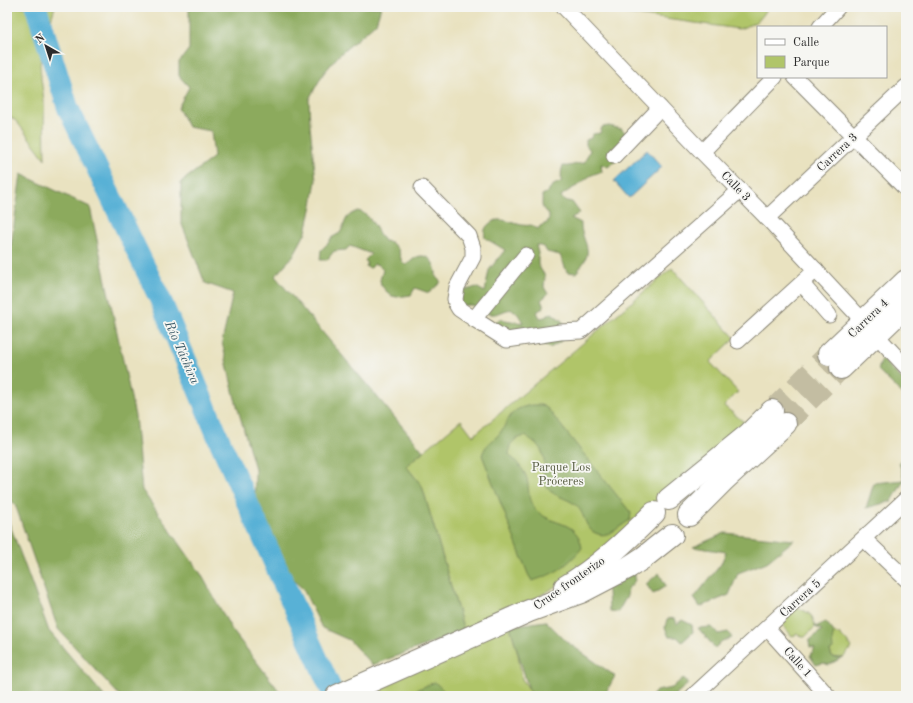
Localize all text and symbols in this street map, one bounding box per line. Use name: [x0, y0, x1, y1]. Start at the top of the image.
north arrow: [26, 26, 66, 66]
legend: [757, 26, 887, 78]
text: N: [34, 32, 48, 46]
text: Calle: [793, 37, 819, 49]
text: Parque: [793, 57, 830, 69]
street label: Carrera 3: [815, 131, 860, 174]
street label: Calle 3: [718, 169, 752, 204]
street label: Carrera 4: [846, 297, 891, 341]
water label: Río Táchira: [162, 318, 201, 386]
park label: Parque Los Próceres: [532, 462, 591, 488]
street label: Cruce fronterizo: [532, 555, 607, 613]
street label: Carrera 5: [777, 577, 823, 620]
street label: Calle 1: [781, 645, 814, 680]

